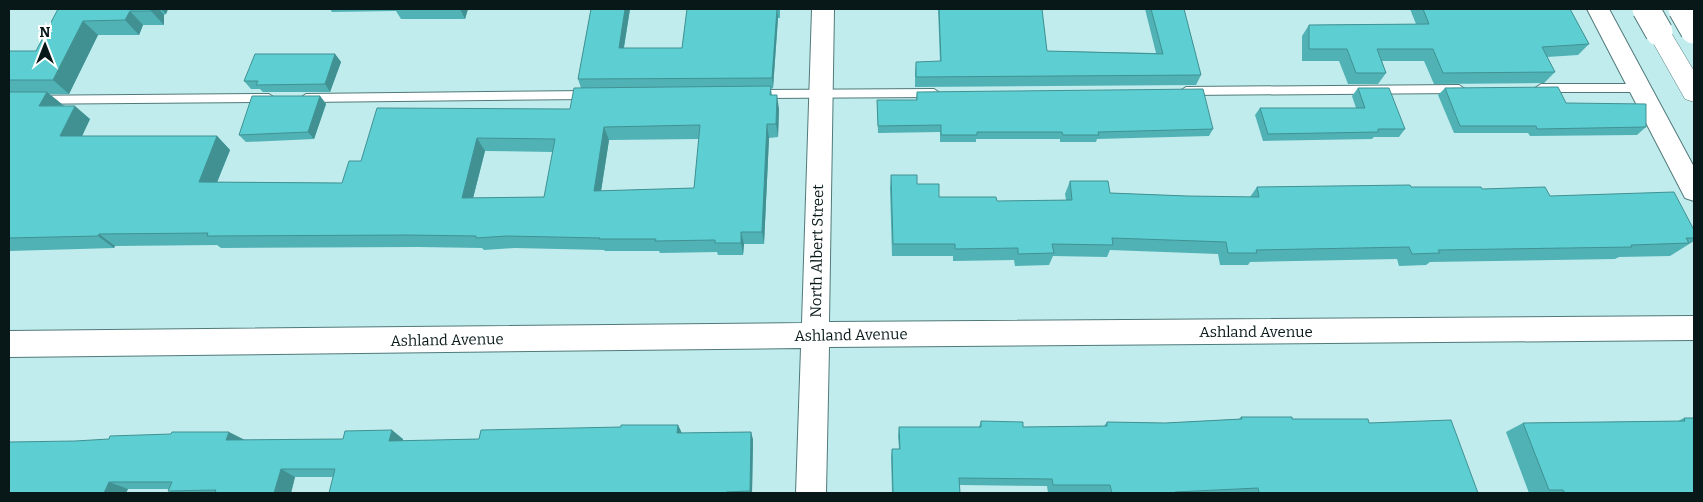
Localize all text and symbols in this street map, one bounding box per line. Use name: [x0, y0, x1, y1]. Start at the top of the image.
north arrow: [20, 20, 70, 70]
text: N: [40, 24, 51, 41]
street label: North Albert Street: [807, 184, 827, 318]
street label: Ashland Avenue: [1199, 323, 1313, 341]
street label: Ashland Avenue: [794, 325, 908, 345]
street label: Ashland Avenue: [390, 330, 504, 350]

